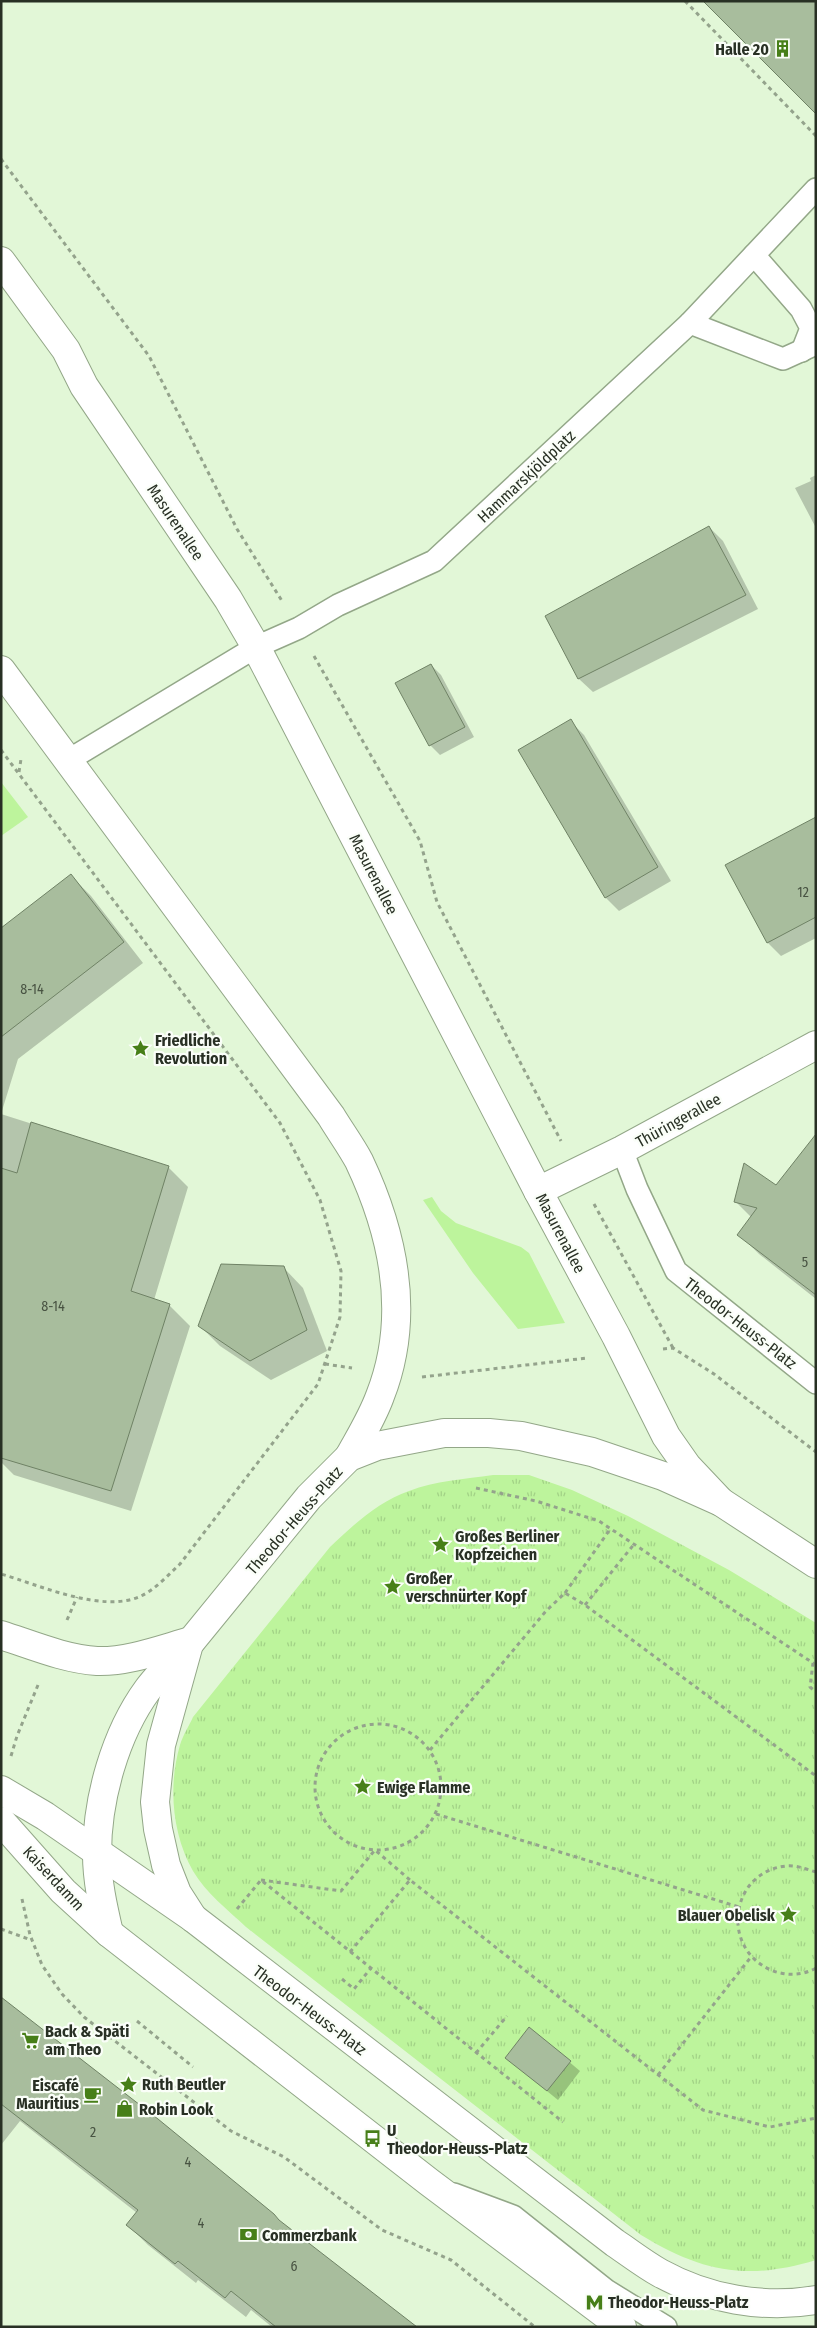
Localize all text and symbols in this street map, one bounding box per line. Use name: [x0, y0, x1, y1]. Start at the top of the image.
building icon: Halle 20: [773, 39, 793, 59]
place label: Halle 20: [715, 40, 769, 59]
street label: Hammarskjöldplatz: [473, 426, 579, 527]
street label: Masurenallee: [143, 481, 208, 564]
street label: Masurenallee: [345, 831, 402, 918]
house number: 12: [797, 884, 809, 901]
house number: 8-14: [20, 981, 44, 998]
place label: Friedliche Revolution: [155, 1031, 227, 1068]
place icon: Friedliche Revolution: [131, 1039, 151, 1059]
street label: Thüringerallee: [632, 1089, 724, 1152]
street label: Masurenallee: [532, 1190, 590, 1276]
house number: 5: [802, 1254, 808, 1271]
street label: Theodor-Heuss-Platz: [681, 1274, 801, 1373]
house number: 8-14: [41, 1298, 65, 1315]
street label: Theodor-Heuss-Platz: [242, 1462, 347, 1578]
place label: Großes Berliner Kopfzeichen: [455, 1527, 560, 1564]
place icon: Großes Berliner Kopfzeichen: [431, 1535, 451, 1555]
place label: Großer verschnürter Kopf: [405, 1569, 528, 1606]
place icon: Großer verschnürter Kopf: [382, 1577, 402, 1597]
place icon: Ewige Flamme: [353, 1777, 373, 1797]
place label: Ewige Flamme: [377, 1778, 470, 1797]
street label: Kaiserdamm: [19, 1842, 88, 1914]
place icon: Blauer Obelisk: [779, 1905, 799, 1925]
place label: Blauer Obelisk: [678, 1906, 776, 1925]
street label: Theodor-Heuss-Platz: [249, 1962, 370, 2059]
place label: Back & Späti am Theo: [45, 2022, 129, 2059]
supermarket icon: Back & Späti am Theo: [21, 2030, 41, 2050]
place icon: Ruth Beutler: [118, 2074, 138, 2094]
place label: Ruth Beutler: [142, 2075, 226, 2094]
place label: Eiscafé Mauritius: [16, 2076, 79, 2113]
cafe icon: Eiscafé Mauritius: [83, 2084, 103, 2104]
shop icon: Robin Look: [115, 2099, 135, 2119]
place label: Robin Look: [139, 2100, 214, 2119]
place label: U Theodor-Heuss-Platz: [387, 2121, 528, 2158]
house number: 2: [90, 2124, 96, 2141]
bus stop icon: U Theodor-Heuss-Platz: [363, 2129, 383, 2149]
house number: 4: [185, 2154, 192, 2171]
house number: 4: [198, 2215, 205, 2232]
bank icon: Commerzbank: [238, 2225, 258, 2245]
place label: Commerzbank: [262, 2226, 357, 2245]
house number: 6: [291, 2258, 298, 2275]
metro station icon: Theodor-Heuss-Platz: [584, 2292, 604, 2312]
place label: Theodor-Heuss-Platz: [608, 2293, 749, 2312]

